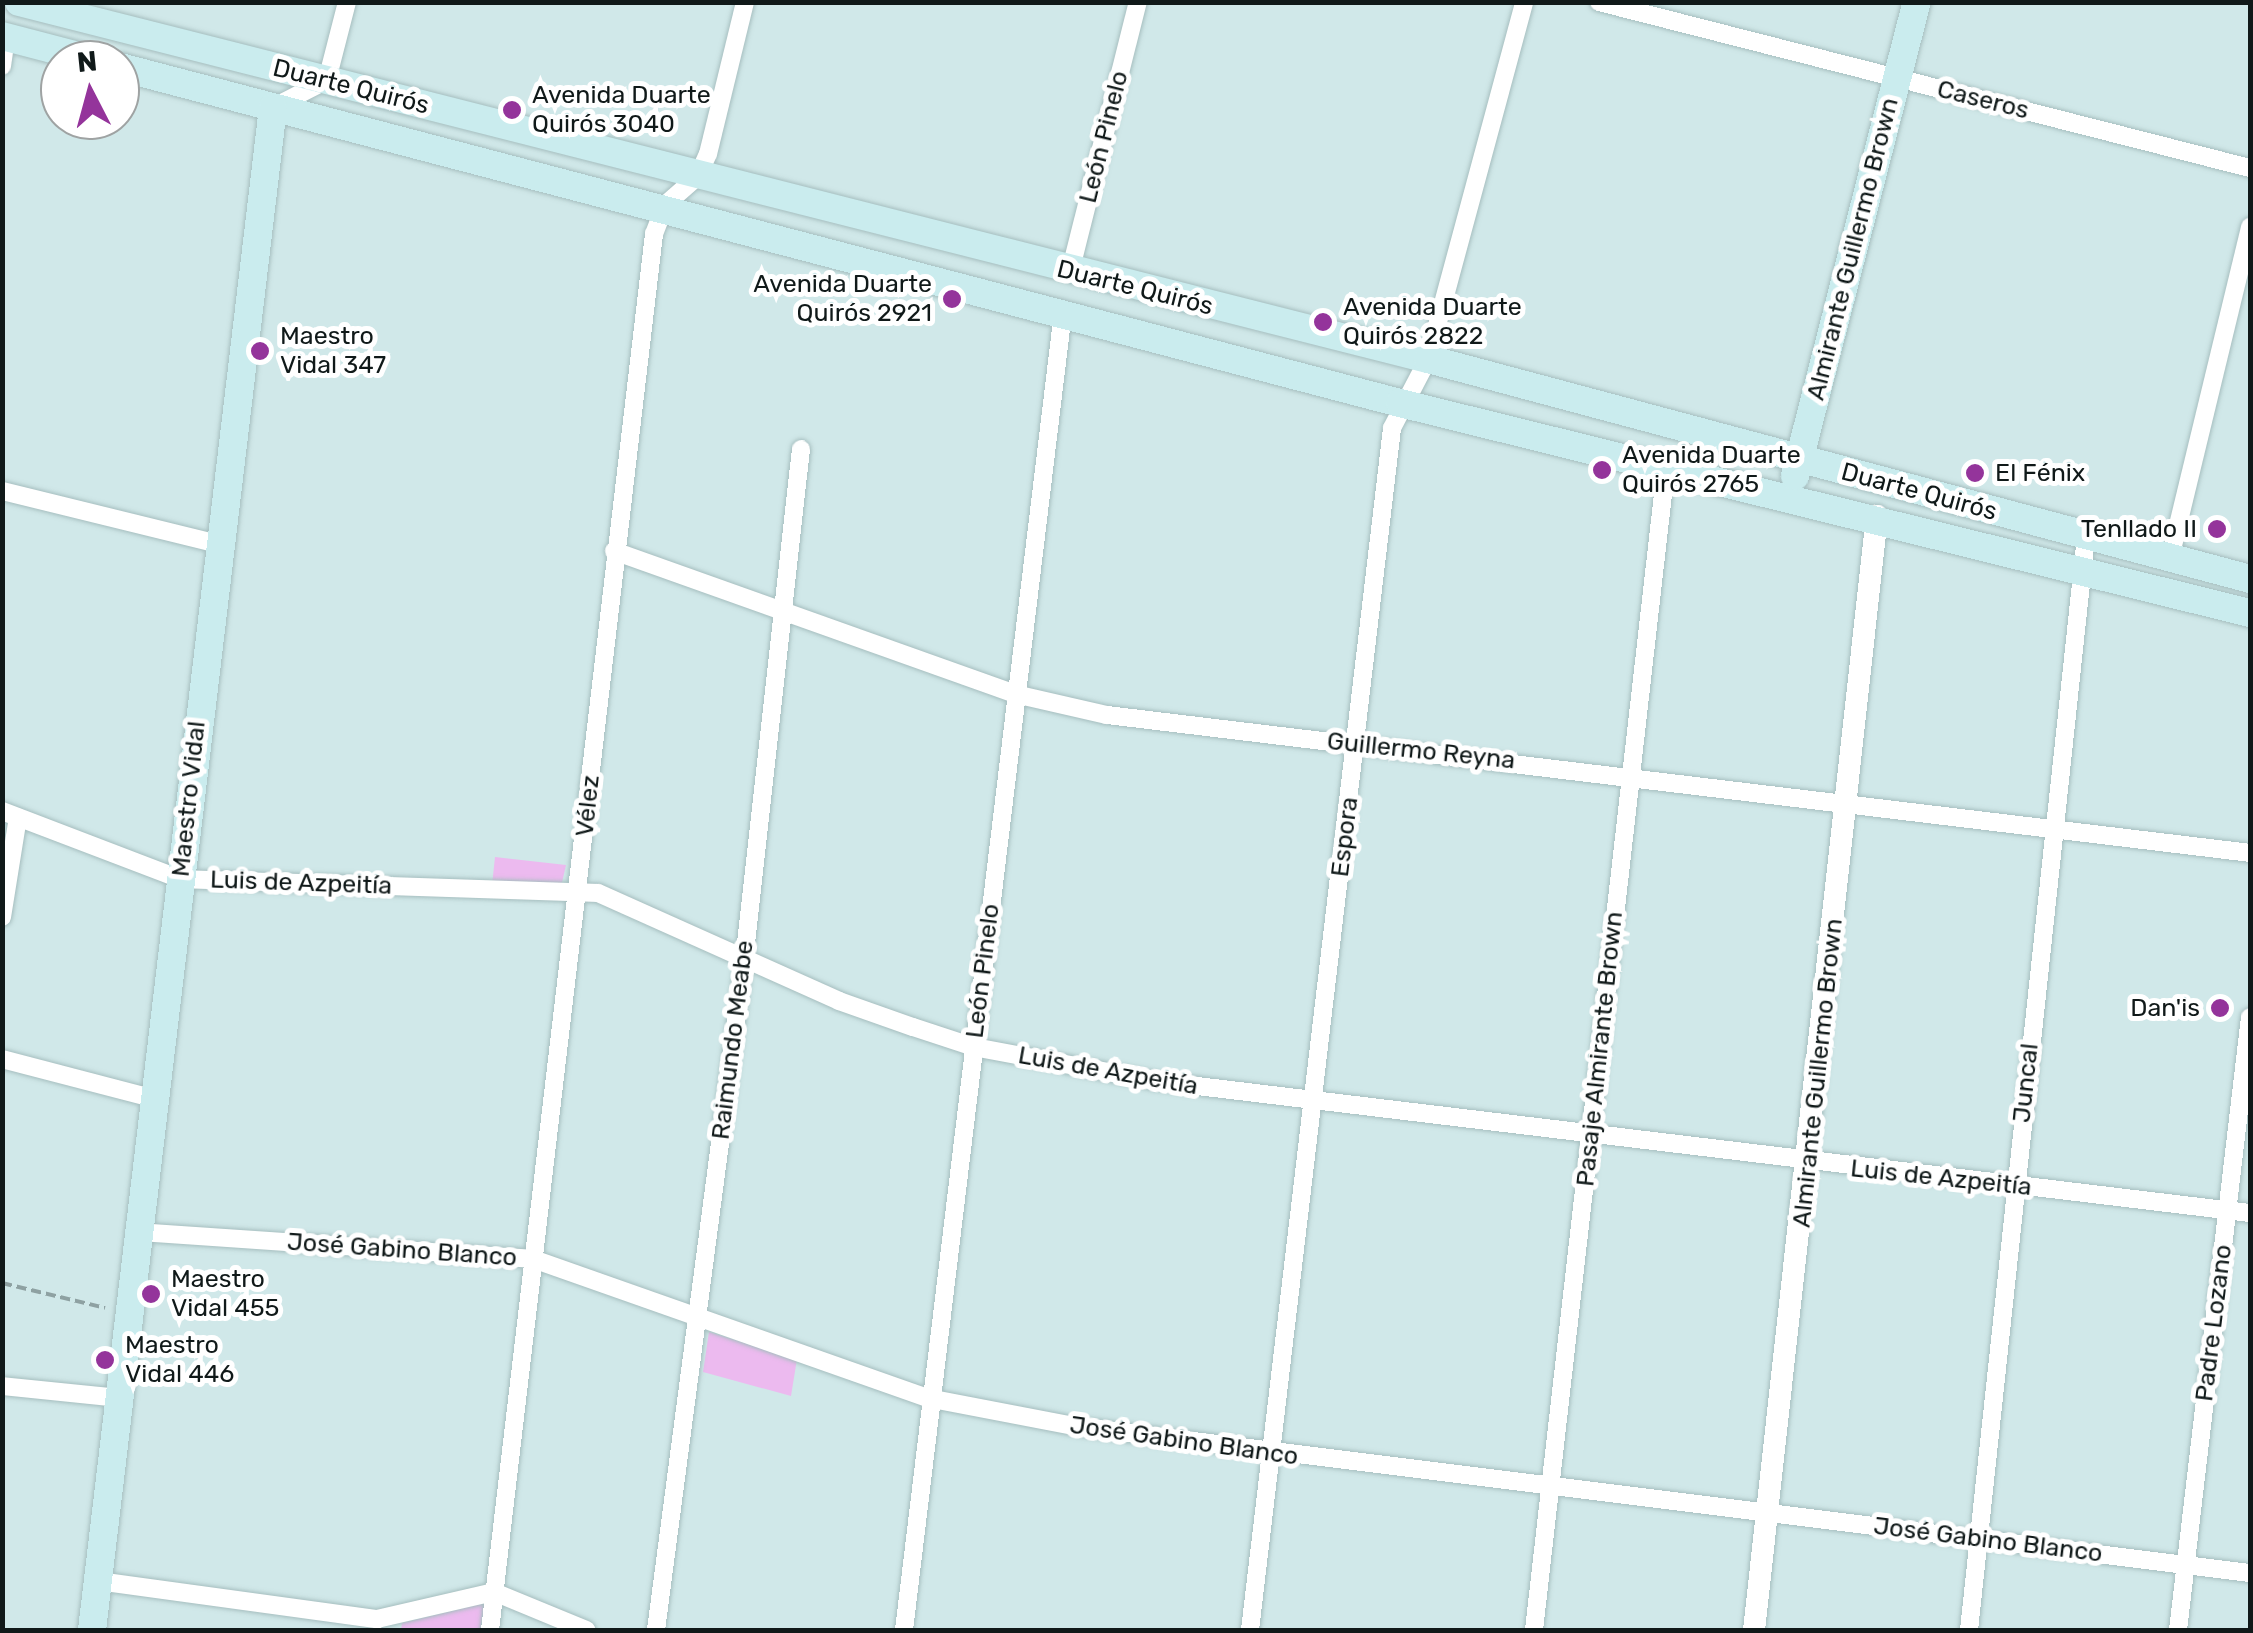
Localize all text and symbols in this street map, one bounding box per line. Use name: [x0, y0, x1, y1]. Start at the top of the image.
north arrow: [40, 40, 140, 140]
text: N: [75, 44, 99, 79]
street label: Duarte Quirós: [270, 53, 432, 121]
street label: León Pinelo: [1073, 68, 1135, 206]
street label: Caseros: [1934, 74, 2032, 126]
place label: Avenida Duarte Quirós 3040: [532, 81, 711, 140]
street label: Almirante Guillermo Brown: [1801, 95, 1905, 403]
marker: Avenida Duarte Quirós 3040: [501, 99, 523, 121]
street label: Duarte Quirós: [1054, 254, 1216, 322]
place label: Avenida Duarte Quirós 2921: [753, 270, 932, 329]
marker: Avenida Duarte Quirós 2921: [941, 288, 963, 310]
place label: Avenida Duarte Quirós 2822: [1343, 293, 1522, 352]
marker: Avenida Duarte Quirós 2822: [1312, 311, 1334, 333]
place label: Maestro Vidal 347: [280, 322, 386, 381]
marker: Maestro Vidal 347: [249, 340, 271, 362]
place label: Avenida Duarte Quirós 2765: [1622, 441, 1801, 500]
street label: Duarte Quirós: [1838, 457, 2000, 527]
place label: El Fénix: [1995, 458, 2085, 488]
marker: Avenida Duarte Quirós 2765: [1591, 459, 1613, 481]
marker: El Fénix: [1964, 462, 1986, 484]
place label: Tenllado II: [2081, 514, 2197, 544]
marker: Tenllado II: [2206, 518, 2228, 540]
street label: Maestro Vidal: [166, 719, 212, 879]
street label: Guillermo Reyna: [1325, 726, 1517, 776]
street label: Vélez: [570, 774, 606, 838]
street label: Espora: [1325, 795, 1365, 879]
street label: Luis de Azpeitía: [209, 865, 393, 901]
street label: León Pinelo: [960, 902, 1006, 1040]
street label: Pasaje Almirante Brown: [1571, 910, 1629, 1188]
street label: Almirante Guillermo Brown: [1787, 917, 1849, 1229]
street label: Raimundo Meabe: [706, 939, 760, 1141]
place label: Dan'is: [2130, 993, 2200, 1023]
marker: Dan'is: [2209, 997, 2231, 1019]
street label: Luis de Azpeitía: [1015, 1040, 1201, 1102]
street label: Juncal: [2007, 1042, 2045, 1124]
street label: Luis de Azpeitía: [1849, 1154, 2033, 1202]
street label: José Gabino Blanco: [286, 1227, 518, 1273]
street label: Padre Lozano: [2189, 1243, 2239, 1403]
place label: Maestro Vidal 455: [171, 1265, 279, 1324]
marker: Maestro Vidal 455: [140, 1283, 162, 1305]
place label: Maestro Vidal 446: [125, 1331, 234, 1390]
marker: Maestro Vidal 446: [94, 1349, 116, 1371]
street label: José Gabino Blanco: [1068, 1410, 1300, 1472]
street label: José Gabino Blanco: [1872, 1511, 2104, 1569]

